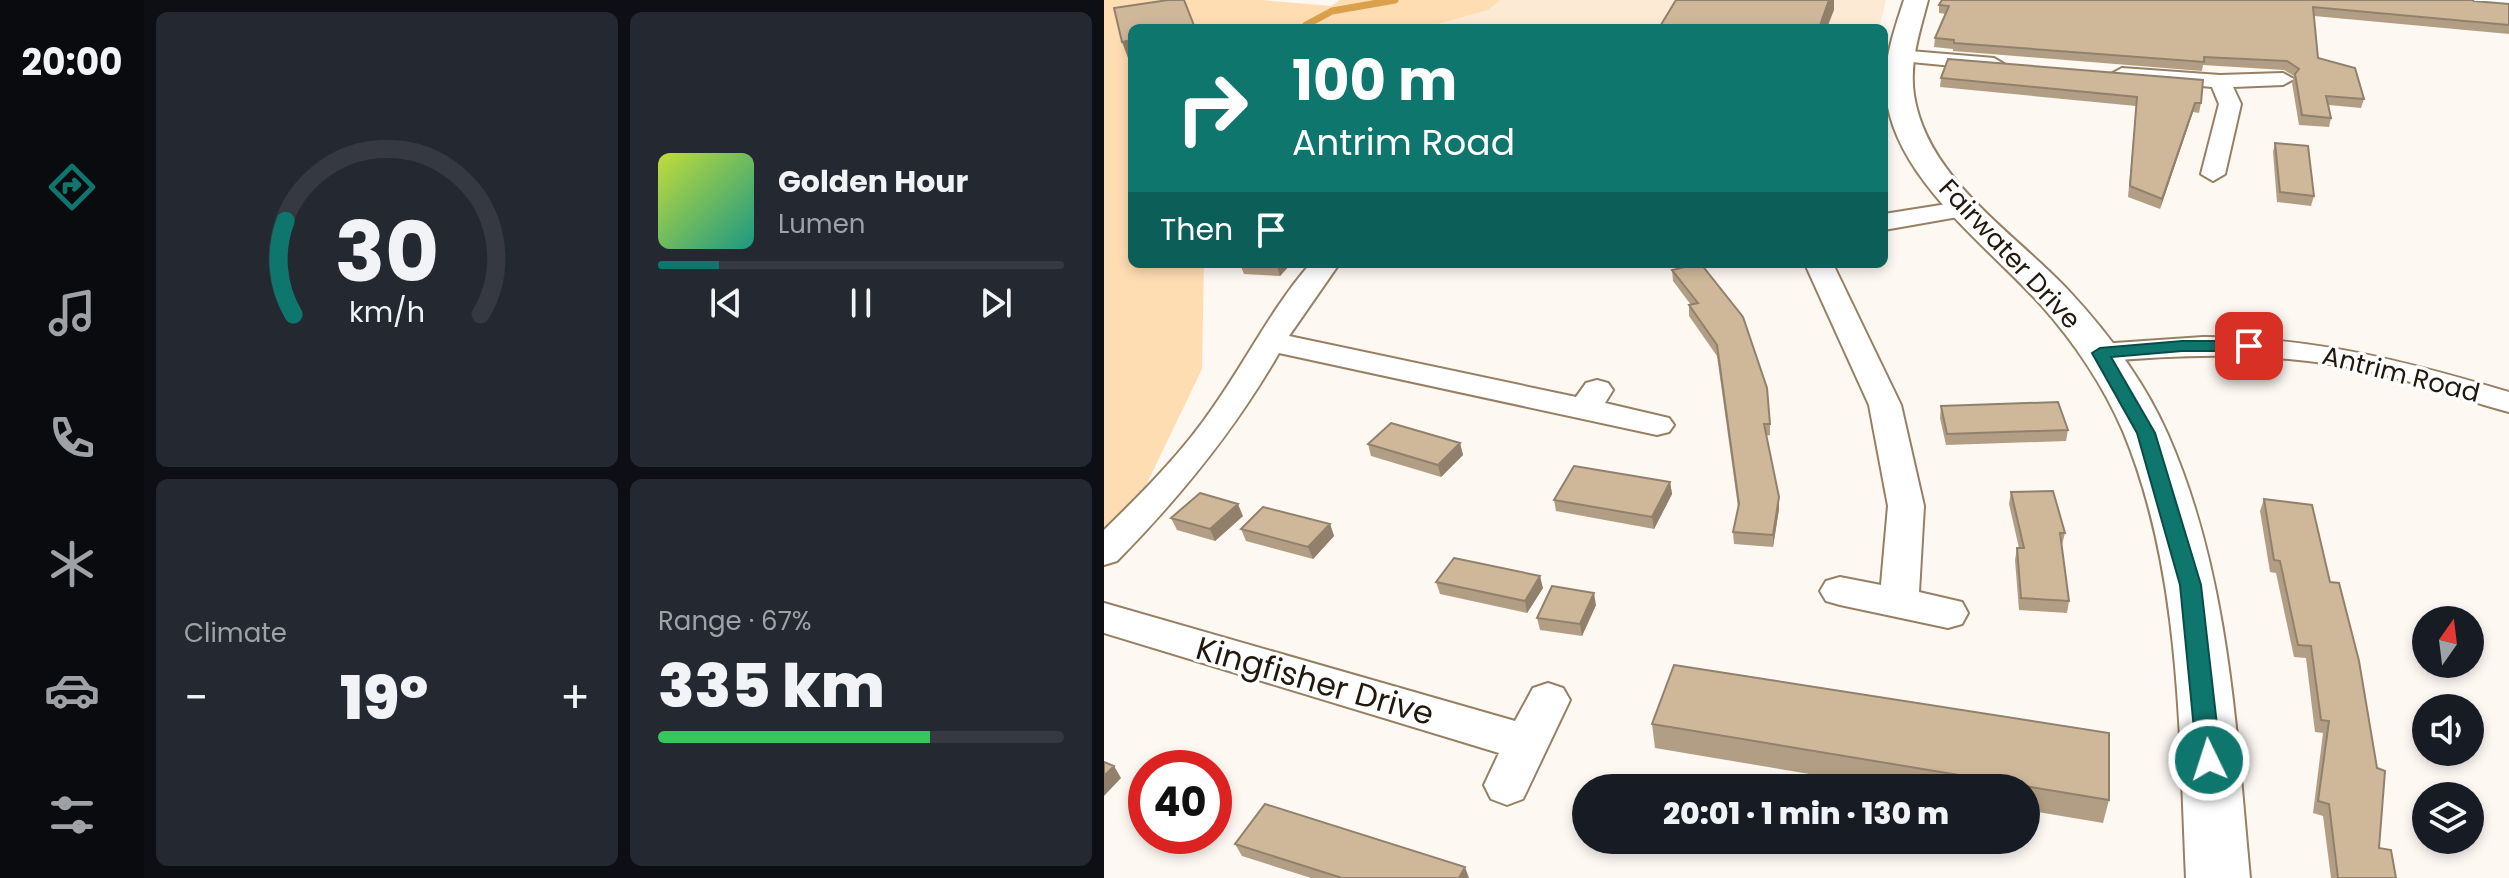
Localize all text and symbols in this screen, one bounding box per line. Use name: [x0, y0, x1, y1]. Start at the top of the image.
text: 20:00: [21, 37, 123, 88]
text: 100 m: [1292, 41, 1457, 120]
icon: right: [1160, 56, 1264, 160]
text: Antrim Road: [1292, 117, 1515, 168]
icon: directions: [44, 159, 100, 215]
text: Golden Hour: [778, 160, 968, 203]
street label: Fairwater Drive: [1931, 171, 2089, 337]
text: 30: [335, 194, 439, 310]
text: Lumen: [778, 206, 865, 242]
text: Then: [1160, 208, 1233, 251]
icon: arrive: [1249, 208, 1293, 252]
icon: previous: [704, 281, 748, 325]
icon: pause: [839, 281, 883, 325]
icon: next: [974, 281, 1018, 325]
icon: music: [44, 285, 100, 341]
text: km/h: [349, 292, 425, 332]
pin: [2215, 312, 2283, 380]
icon: arrive: [2227, 324, 2271, 368]
street label: Antrim Road: [2319, 337, 2483, 411]
icon: phone: [44, 410, 100, 466]
icon: climate: [44, 536, 100, 592]
text: Range · 67%: [658, 603, 812, 639]
north arrow: [2412, 606, 2484, 678]
map controls: [2412, 606, 2484, 854]
text: Climate: [184, 615, 287, 651]
street label: Kingfisher Drive: [1191, 625, 1439, 736]
text: 335 km: [658, 644, 885, 728]
text: 19°: [340, 656, 428, 740]
icon: car: [44, 662, 100, 718]
text: −: [184, 667, 208, 728]
text: +: [560, 667, 590, 728]
button: sound: [2412, 694, 2484, 766]
position arrow: [2167, 718, 2251, 802]
speed limit sign: 40: [1128, 750, 1232, 854]
button: layers: [2412, 782, 2484, 854]
icon: filters: [44, 787, 100, 843]
text: 20:01 · 1 min · 130 m: [1663, 792, 1949, 835]

